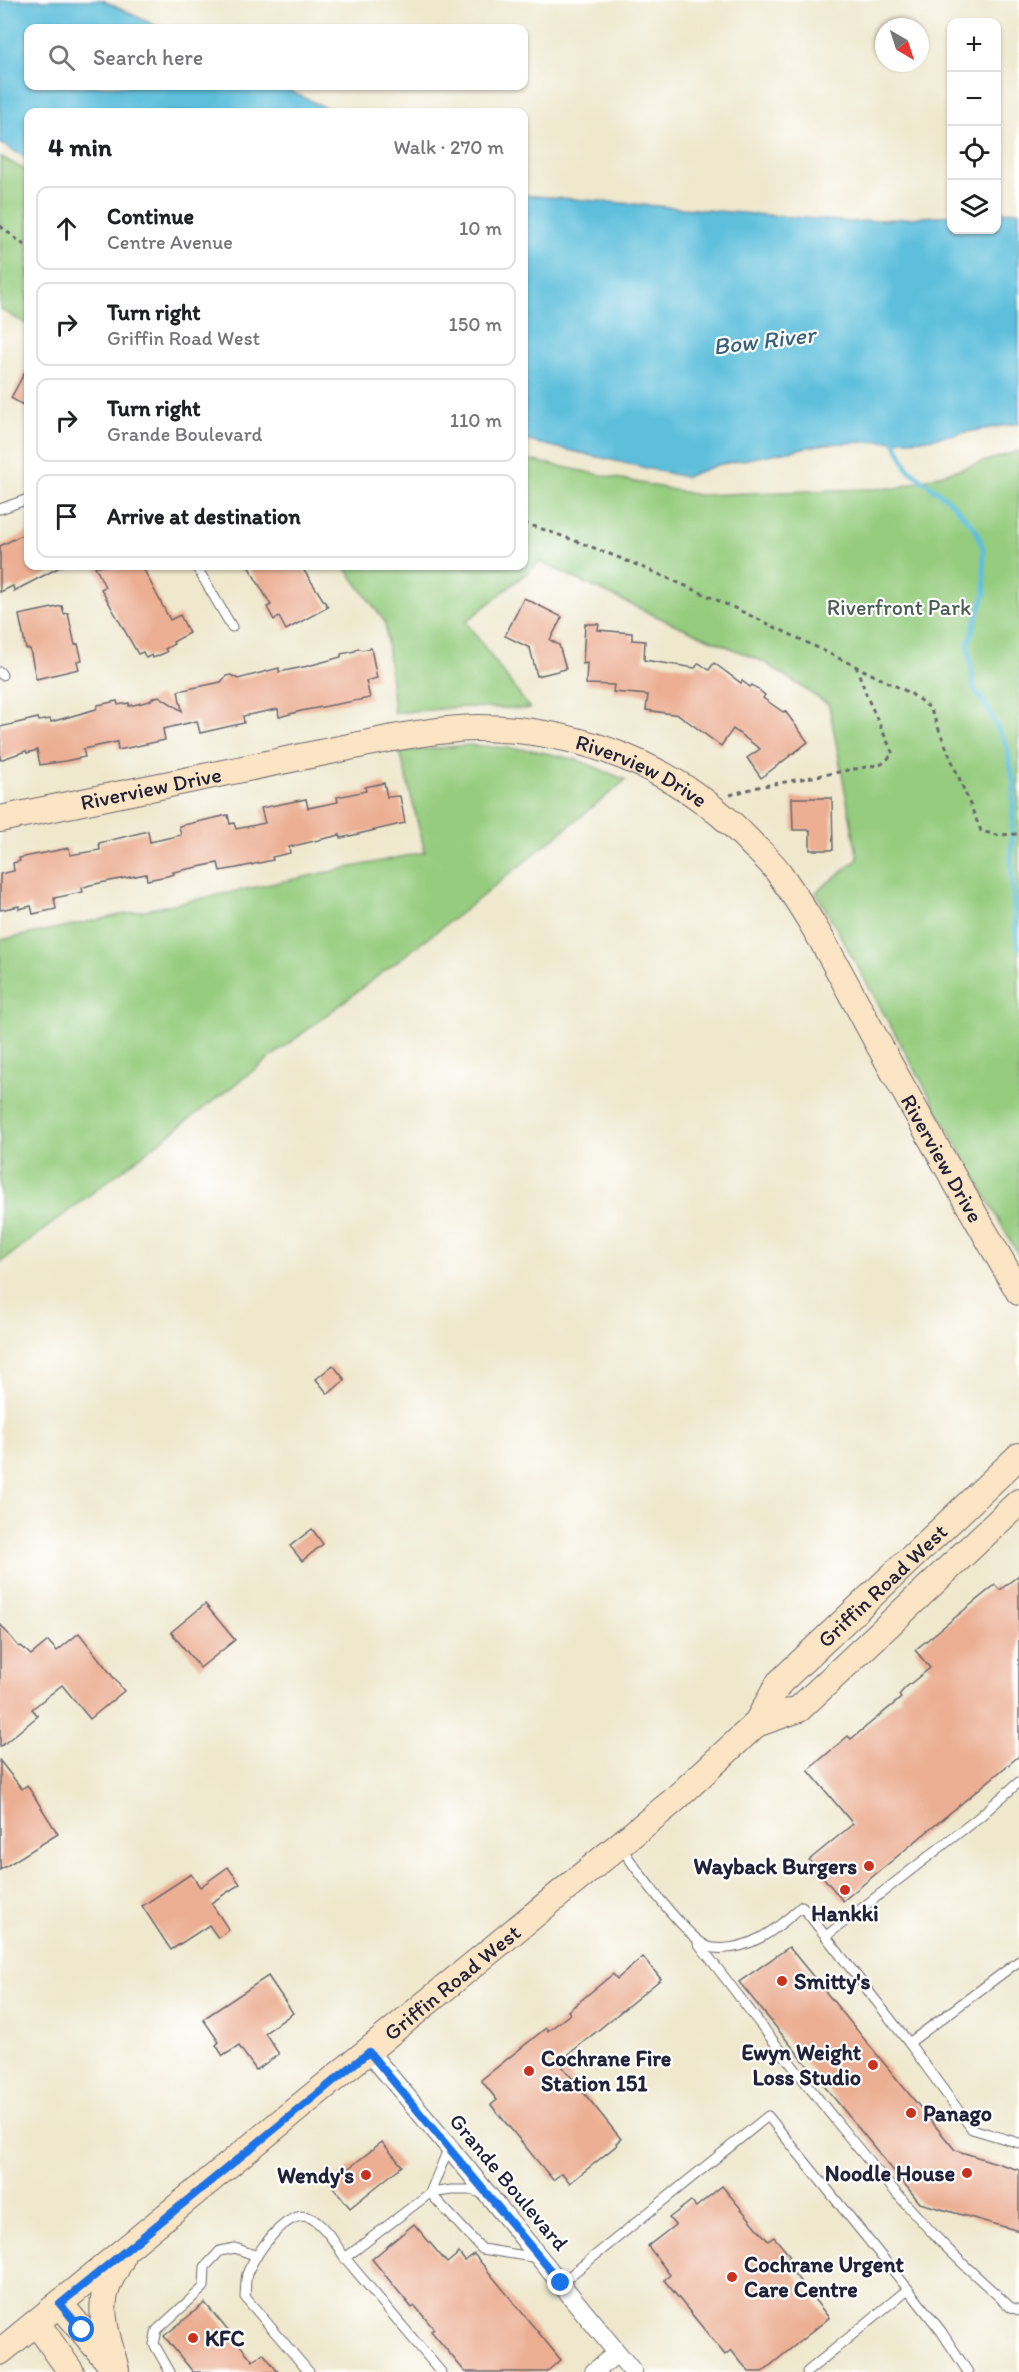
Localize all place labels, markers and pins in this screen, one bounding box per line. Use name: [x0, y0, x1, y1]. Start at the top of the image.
place label: Wayback Burgers: [693, 1853, 857, 1880]
marker: Wayback Burgers: [862, 1859, 876, 1873]
marker: Hankki: [838, 1883, 852, 1897]
place label: Hankki: [811, 1900, 879, 1927]
place label: Smitty's: [794, 1968, 871, 1995]
marker: Smitty's: [775, 1974, 789, 1988]
place label: Ewyn Weight Loss Studio: [741, 2039, 862, 2091]
place label: Cochrane Fire Station 151: [541, 2045, 671, 2097]
marker: Ewyn Weight Loss Studio: [866, 2058, 880, 2072]
marker: Cochrane Fire Station 151: [522, 2064, 536, 2078]
place label: Panago: [923, 2100, 992, 2127]
marker: Panago: [904, 2106, 918, 2120]
place label: Noodle House: [825, 2160, 955, 2187]
place label: Wendy's: [277, 2162, 354, 2189]
marker: Noodle House: [960, 2166, 974, 2180]
marker: Wendy's: [359, 2168, 373, 2182]
place label: Cochrane Urgent Care Centre: [744, 2251, 905, 2303]
marker: Cochrane Urgent Care Centre: [725, 2270, 739, 2284]
place label: KFC: [205, 2325, 245, 2352]
marker: KFC: [186, 2331, 200, 2345]

